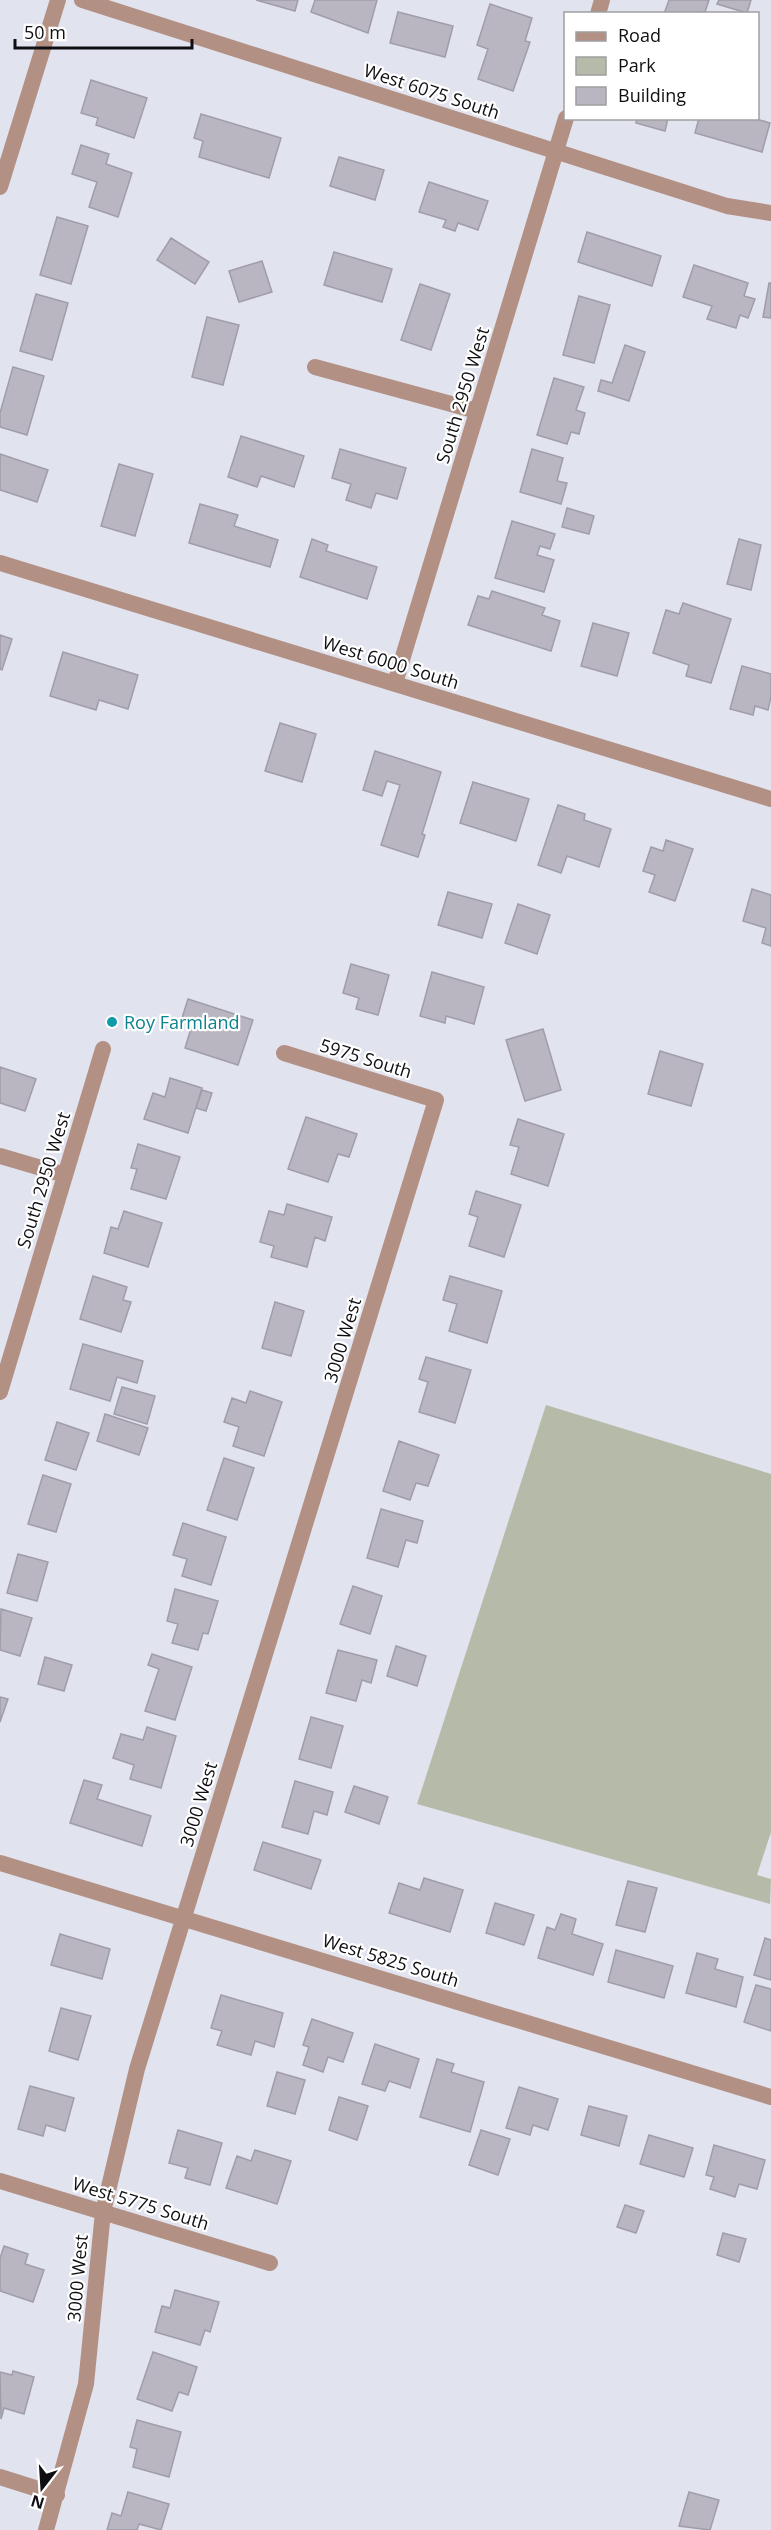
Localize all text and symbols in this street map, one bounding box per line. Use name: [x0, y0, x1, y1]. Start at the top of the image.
scale bar: [15, 12, 192, 50]
legend: [564, 12, 759, 120]
text: 50 m: [24, 20, 66, 44]
text: Road: [618, 23, 661, 47]
text: Park: [618, 53, 656, 77]
street label: West 6075 South: [361, 58, 503, 124]
text: Building: [618, 83, 686, 107]
street label: South 2950 West: [430, 324, 494, 466]
street label: West 6000 South: [320, 630, 462, 694]
place label: Roy Farmland: [124, 1010, 240, 1034]
marker: Roy Farmland: [105, 1015, 119, 1029]
street label: 5975 South: [317, 1033, 415, 1083]
street label: South 2950 West: [11, 1109, 75, 1251]
street label: 3000 West: [318, 1295, 366, 1385]
street label: 3000 West: [174, 1759, 222, 1849]
street label: West 5825 South: [320, 1928, 462, 1992]
street label: West 5775 South: [70, 2171, 212, 2235]
street label: 3000 West: [61, 2233, 93, 2323]
north arrow: [12, 2458, 72, 2518]
text: N: [28, 2490, 47, 2515]

